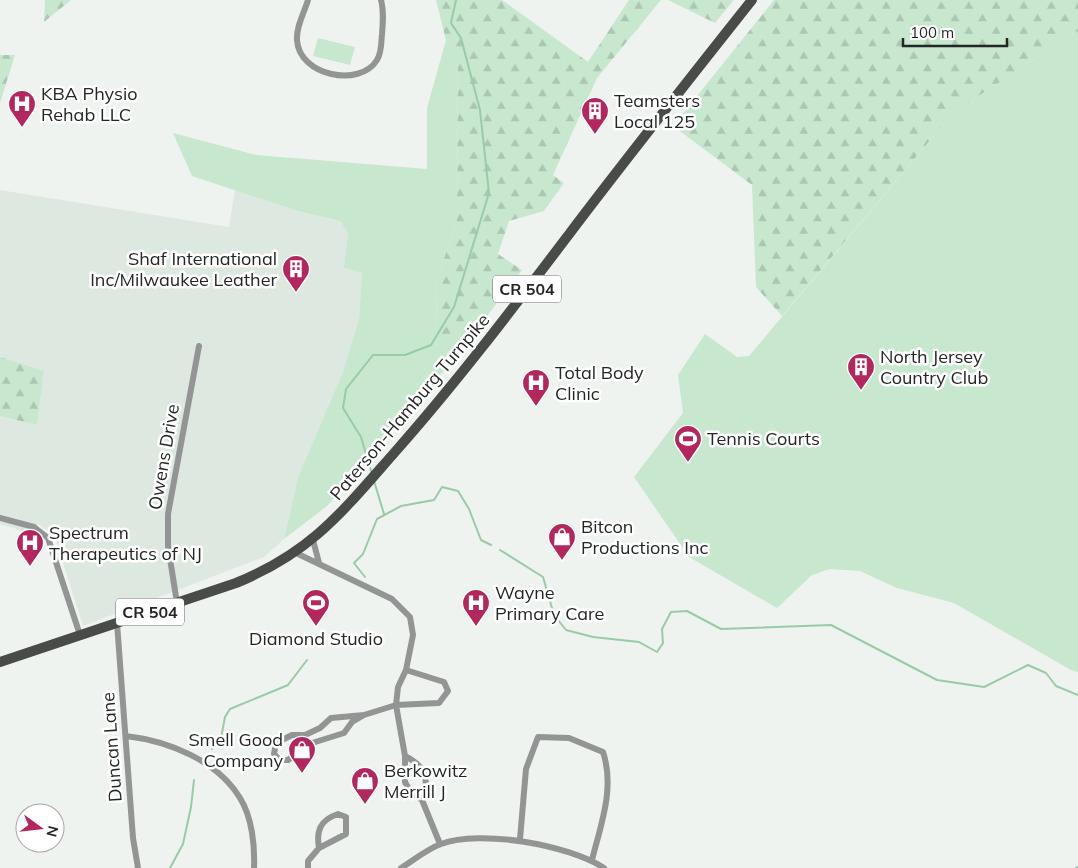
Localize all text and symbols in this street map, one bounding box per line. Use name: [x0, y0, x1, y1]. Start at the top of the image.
scale bar: [903, 15, 1007, 47]
text: 100 m: [910, 23, 954, 42]
place label: KBA Physio Rehab LLC: [41, 82, 138, 126]
hospital icon: KBA Physio Rehab LLC: [7, 89, 37, 128]
place label: Teamsters Local 125: [614, 89, 700, 133]
building icon: Teamsters Local 125: [580, 96, 610, 135]
place label: Shaf International Inc/Milwaukee Leather: [90, 247, 277, 291]
building icon: Shaf International Inc/Milwaukee Leather: [281, 254, 311, 293]
road number: CR 504: [493, 276, 561, 302]
street label: Paterson-Hamburg Turnpike: [325, 309, 494, 505]
place label: North Jersey Country Club: [880, 345, 988, 389]
building icon: North Jersey Country Club: [846, 352, 876, 391]
place label: Total Body Clinic: [555, 361, 644, 405]
hospital icon: Total Body Clinic: [521, 368, 551, 407]
street label: Owens Drive: [143, 402, 184, 512]
sports icon: Tennis Courts: [673, 424, 703, 463]
place label: Tennis Courts: [707, 427, 820, 450]
place label: Bitcon Productions Inc: [581, 515, 709, 559]
place label: Spectrum Therapeutics of NJ: [49, 521, 202, 565]
shop icon: Bitcon Productions Inc: [547, 522, 577, 561]
hospital icon: Spectrum Therapeutics of NJ: [15, 528, 45, 567]
place label: Wayne Primary Care: [495, 581, 604, 625]
sports icon: Diamond Studio: [301, 588, 331, 627]
hospital icon: Wayne Primary Care: [461, 588, 491, 627]
road number: CR 504: [116, 598, 184, 626]
place label: Diamond Studio: [249, 627, 383, 650]
street label: Duncan Lane: [96, 691, 127, 803]
place label: Smell Good Company: [188, 728, 283, 772]
shop icon: Smell Good Company: [287, 735, 317, 774]
place label: Berkowitz Merrill J: [384, 759, 467, 803]
shop icon: Berkowitz Merrill J: [350, 766, 380, 805]
north arrow: [15, 803, 65, 853]
text: N: [42, 824, 63, 839]

